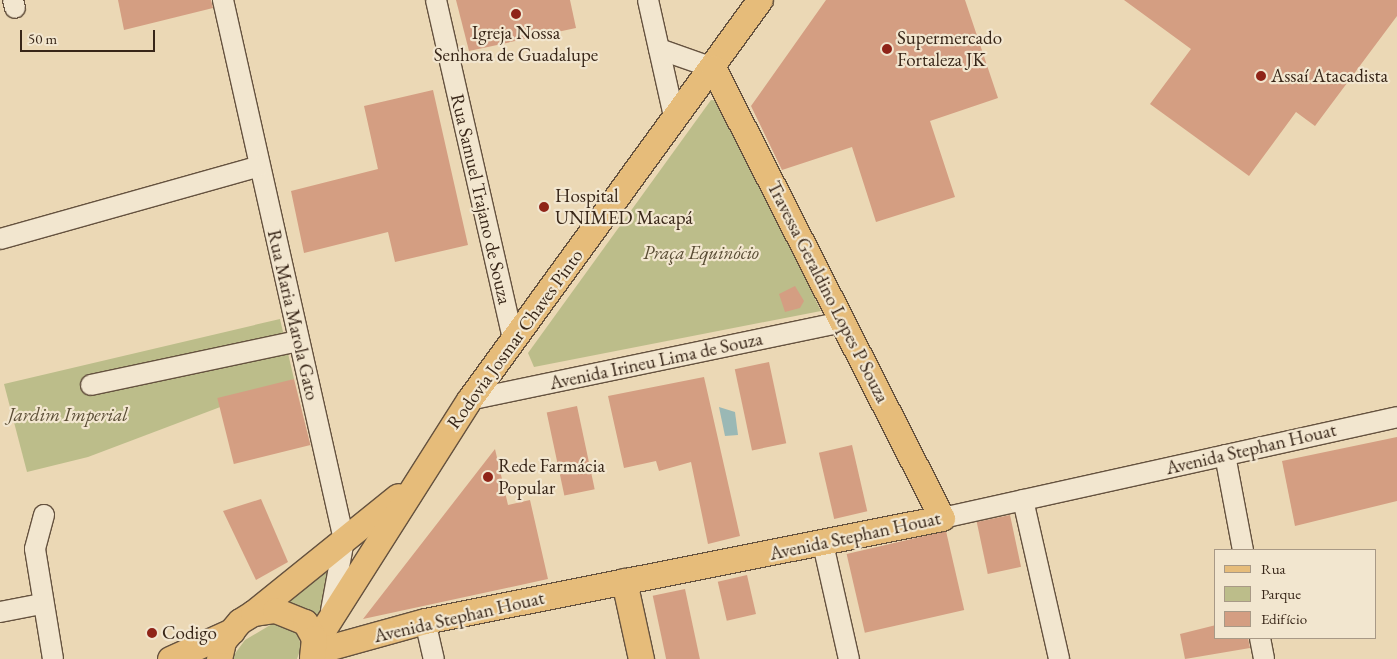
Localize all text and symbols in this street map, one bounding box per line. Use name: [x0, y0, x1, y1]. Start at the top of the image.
marker: Igreja Nossa Senhora de Guadalupe: [510, 8, 522, 20]
scale bar: [22, 20, 158, 52]
place label: Igreja Nossa Senhora de Guadalupe: [434, 22, 598, 66]
place label: Supermercado Fortaleza JK: [897, 27, 1002, 71]
text: 50 m: [28, 29, 57, 48]
marker: Supermercado Fortaleza JK: [881, 43, 893, 55]
place label: Assaí Atacadista: [1271, 65, 1388, 87]
marker: Assaí Atacadista: [1255, 70, 1267, 82]
street label: Rua Samuel Trajano de Souza: [446, 91, 516, 307]
street label: Travessa Geraldino Lopes P Souza: [762, 177, 894, 407]
place label: Hospital UNIMED Macapá: [555, 185, 693, 229]
marker: Hospital UNIMED Macapá: [537, 200, 551, 214]
street label: Rua Maria Marola Gato: [262, 228, 324, 402]
park label: Praça Equinócio: [643, 242, 759, 264]
street label: Rodovia Josmar Chaves Pinto: [442, 245, 588, 433]
street label: Avenida Irineu Lima de Souza: [547, 327, 765, 395]
park label: Jardim Imperial: [8, 404, 128, 426]
street label: Avenida Stephan Houat: [1164, 418, 1338, 480]
place label: Rede Farmácia Popular: [498, 455, 605, 499]
marker: Rede Farmácia Popular: [482, 471, 494, 483]
street label: Avenida Stephan Houat: [767, 507, 943, 565]
legend: [1214, 549, 1377, 639]
text: Rua: [1261, 559, 1286, 578]
text: Parque: [1261, 584, 1301, 603]
street label: Avenida Stephan Houat: [372, 586, 546, 648]
text: Edifício: [1261, 609, 1307, 628]
place label: Codigo: [162, 622, 217, 644]
marker: Codigo: [146, 627, 158, 639]

